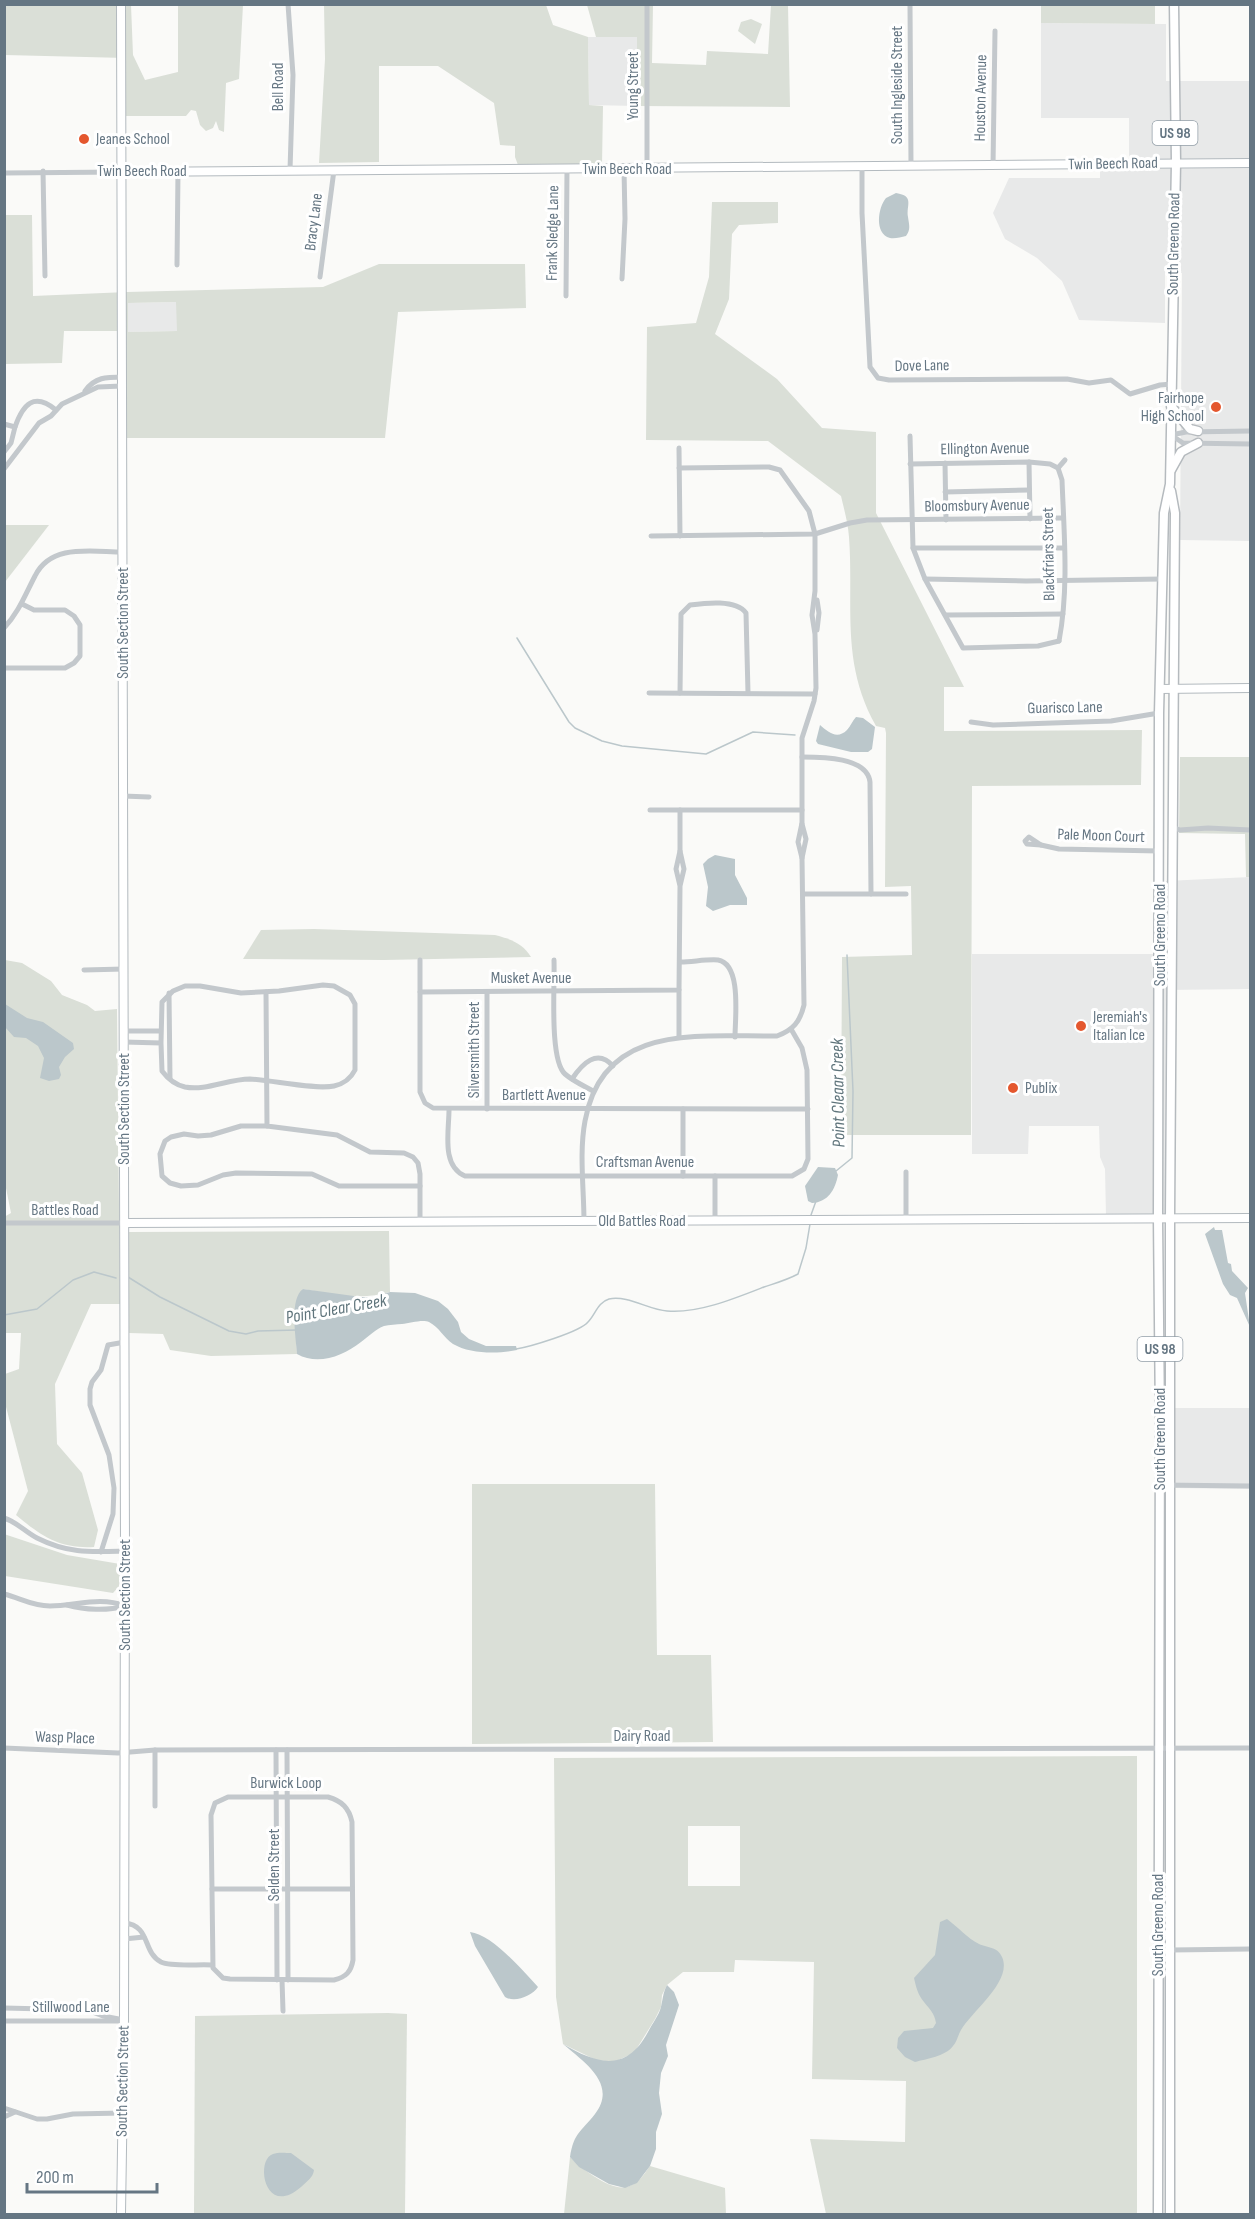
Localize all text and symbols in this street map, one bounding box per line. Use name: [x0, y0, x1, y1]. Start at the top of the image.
street label: South Ingleside Street: [888, 26, 907, 144]
street label: Young Street: [624, 52, 643, 120]
street label: Houston Avenue: [971, 54, 991, 142]
street label: Bell Road: [269, 63, 288, 111]
road number: US 98: [1152, 121, 1198, 145]
place label: Jeanes School: [95, 130, 170, 149]
marker: Jeanes School: [77, 132, 91, 146]
street label: Twin Beech Road: [1068, 154, 1158, 174]
street label: Twin Beech Road: [582, 160, 672, 179]
street label: Twin Beech Road: [97, 162, 187, 181]
street label: Frank Sledge Lane: [543, 185, 563, 281]
street label: Bracy Lane: [301, 192, 327, 252]
street label: South Greeno Road: [1164, 193, 1184, 295]
street label: Dove Lane: [894, 356, 950, 376]
place label: Fairhope High School: [1141, 389, 1204, 426]
marker: Fairhope High School: [1209, 400, 1223, 414]
street label: Ellington Avenue: [940, 439, 1030, 459]
street label: Bloomsbury Avenue: [924, 496, 1030, 516]
street label: Blackfriars Street: [1039, 507, 1059, 601]
street label: South Section Street: [114, 567, 133, 679]
street label: Guarisco Lane: [1027, 698, 1103, 718]
street label: Pale Moon Court: [1057, 825, 1145, 847]
street label: South Greeno Road: [1151, 884, 1170, 986]
street label: Musket Avenue: [491, 969, 571, 988]
street label: Silversmith Street: [465, 1002, 484, 1098]
place label: Jeremiah's Italian Ice: [1092, 1008, 1148, 1045]
marker: Jeremiah's Italian Ice: [1074, 1019, 1088, 1033]
water label: Point Cleaar Creek: [827, 1037, 849, 1148]
street label: South Section Street: [115, 1053, 134, 1165]
place label: Publix: [1025, 1079, 1057, 1098]
marker: Publix: [1006, 1081, 1020, 1095]
street label: Bartlett Avenue: [502, 1086, 586, 1105]
street label: Craftsman Avenue: [596, 1153, 694, 1172]
street label: Battles Road: [31, 1201, 99, 1220]
street label: Old Battles Road: [598, 1212, 686, 1231]
water label: Point Clear Creek: [284, 1290, 389, 1328]
road number: US 98: [1138, 1337, 1182, 1361]
street label: South Greeno Road: [1151, 1388, 1170, 1490]
street label: South Section Street: [116, 1539, 135, 1651]
street label: Wasp Place: [35, 1727, 95, 1749]
street label: Dairy Road: [614, 1727, 671, 1746]
street label: Burwick Loop: [250, 1774, 322, 1793]
street label: Selden Street: [265, 1829, 284, 1901]
street label: South Greeno Road: [1149, 1874, 1168, 1976]
street label: Stillwood Lane: [32, 1998, 110, 2017]
street label: South Section Street: [113, 2025, 133, 2137]
scale bar: [27, 2156, 158, 2194]
text: 200 m: [36, 2167, 74, 2188]

